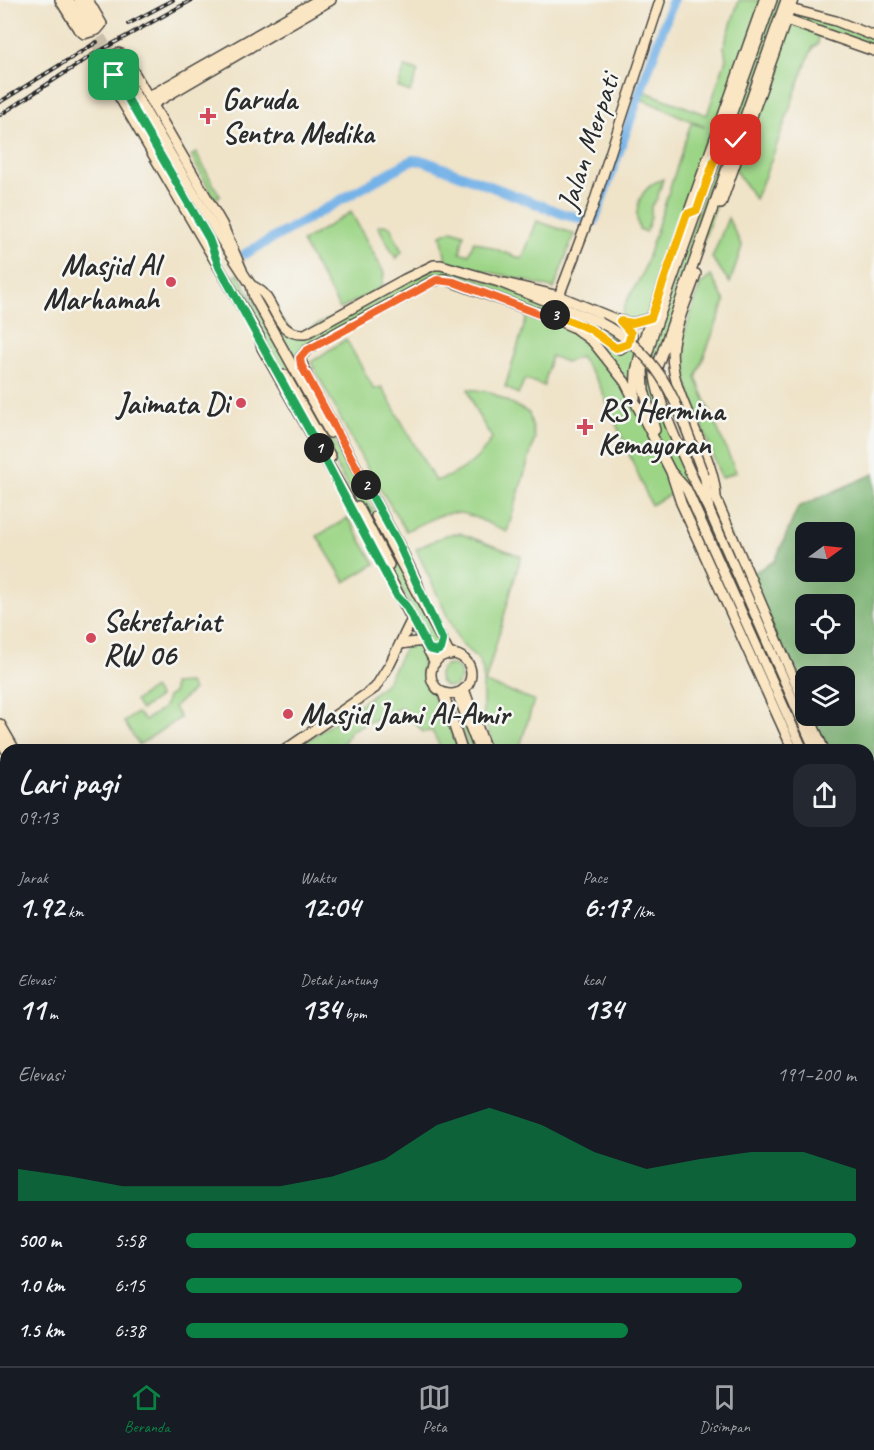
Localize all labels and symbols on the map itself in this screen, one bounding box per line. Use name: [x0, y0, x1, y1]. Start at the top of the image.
pin: [88, 49, 139, 100]
street label: Jalan Merpati: [547, 65, 629, 217]
place label: Garuda Sentra Medika: [222, 80, 376, 152]
marker: Garuda Sentra Medika: [199, 107, 217, 125]
pin: [710, 114, 761, 165]
place label: Masjid Al Marhamah: [43, 246, 165, 318]
marker: Masjid Al Marhamah: [164, 275, 178, 289]
pin: 3: [540, 300, 570, 330]
place label: Jaimata Di: [115, 384, 233, 422]
place label: RS Hermina Kemayoran: [598, 391, 727, 464]
marker: Jaimata Di: [234, 396, 248, 410]
marker: RS Hermina Kemayoran: [576, 418, 594, 436]
pin: 1: [304, 433, 334, 463]
pin: 2: [351, 470, 381, 500]
north arrow: [795, 522, 855, 582]
place label: Sekretariat RW 06: [103, 602, 224, 674]
marker: Sekretariat RW 06: [84, 631, 98, 645]
place label: Masjid Jami Al-Amir: [300, 695, 512, 733]
marker: Masjid Jami Al-Amir: [281, 707, 295, 721]

